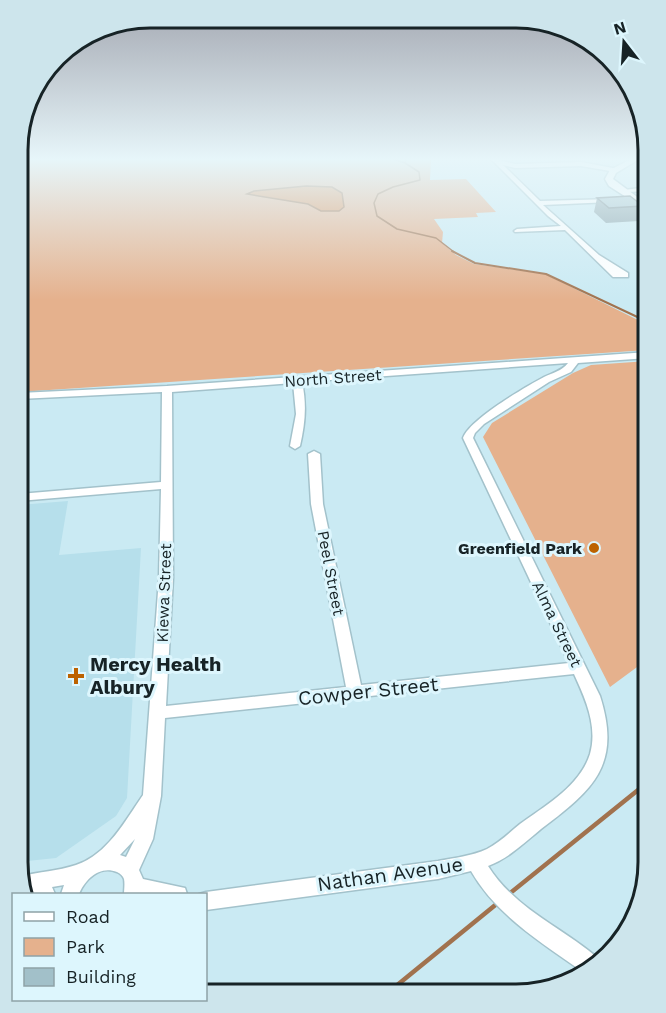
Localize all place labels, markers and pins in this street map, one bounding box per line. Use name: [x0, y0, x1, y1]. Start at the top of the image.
place label: Greenfield Park: [458, 539, 582, 558]
marker: Greenfield Park: [587, 541, 601, 555]
place label: Mercy Health Albury: [90, 652, 221, 699]
marker: Mercy Health Albury: [67, 667, 85, 685]

